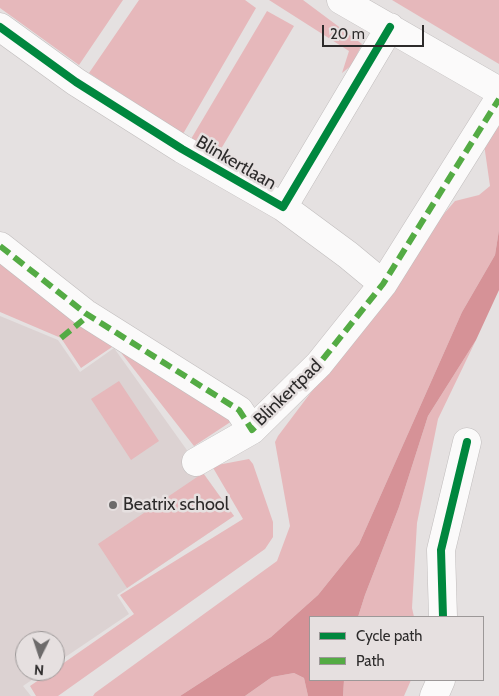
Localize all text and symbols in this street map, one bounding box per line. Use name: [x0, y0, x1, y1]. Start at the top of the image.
scale bar: [324, 15, 426, 47]
text: 20 m: [330, 25, 365, 43]
street label: Blinkertlaan: [192, 131, 280, 195]
street label: Blinkertpad: [250, 355, 326, 431]
place label: Beatrix school: [123, 494, 229, 516]
marker: Beatrix school: [107, 499, 119, 511]
legend: [309, 616, 484, 681]
text: Cycle path: [356, 627, 422, 645]
north arrow: [15, 631, 65, 681]
text: Path: [356, 652, 385, 670]
text: N: [33, 661, 45, 679]

